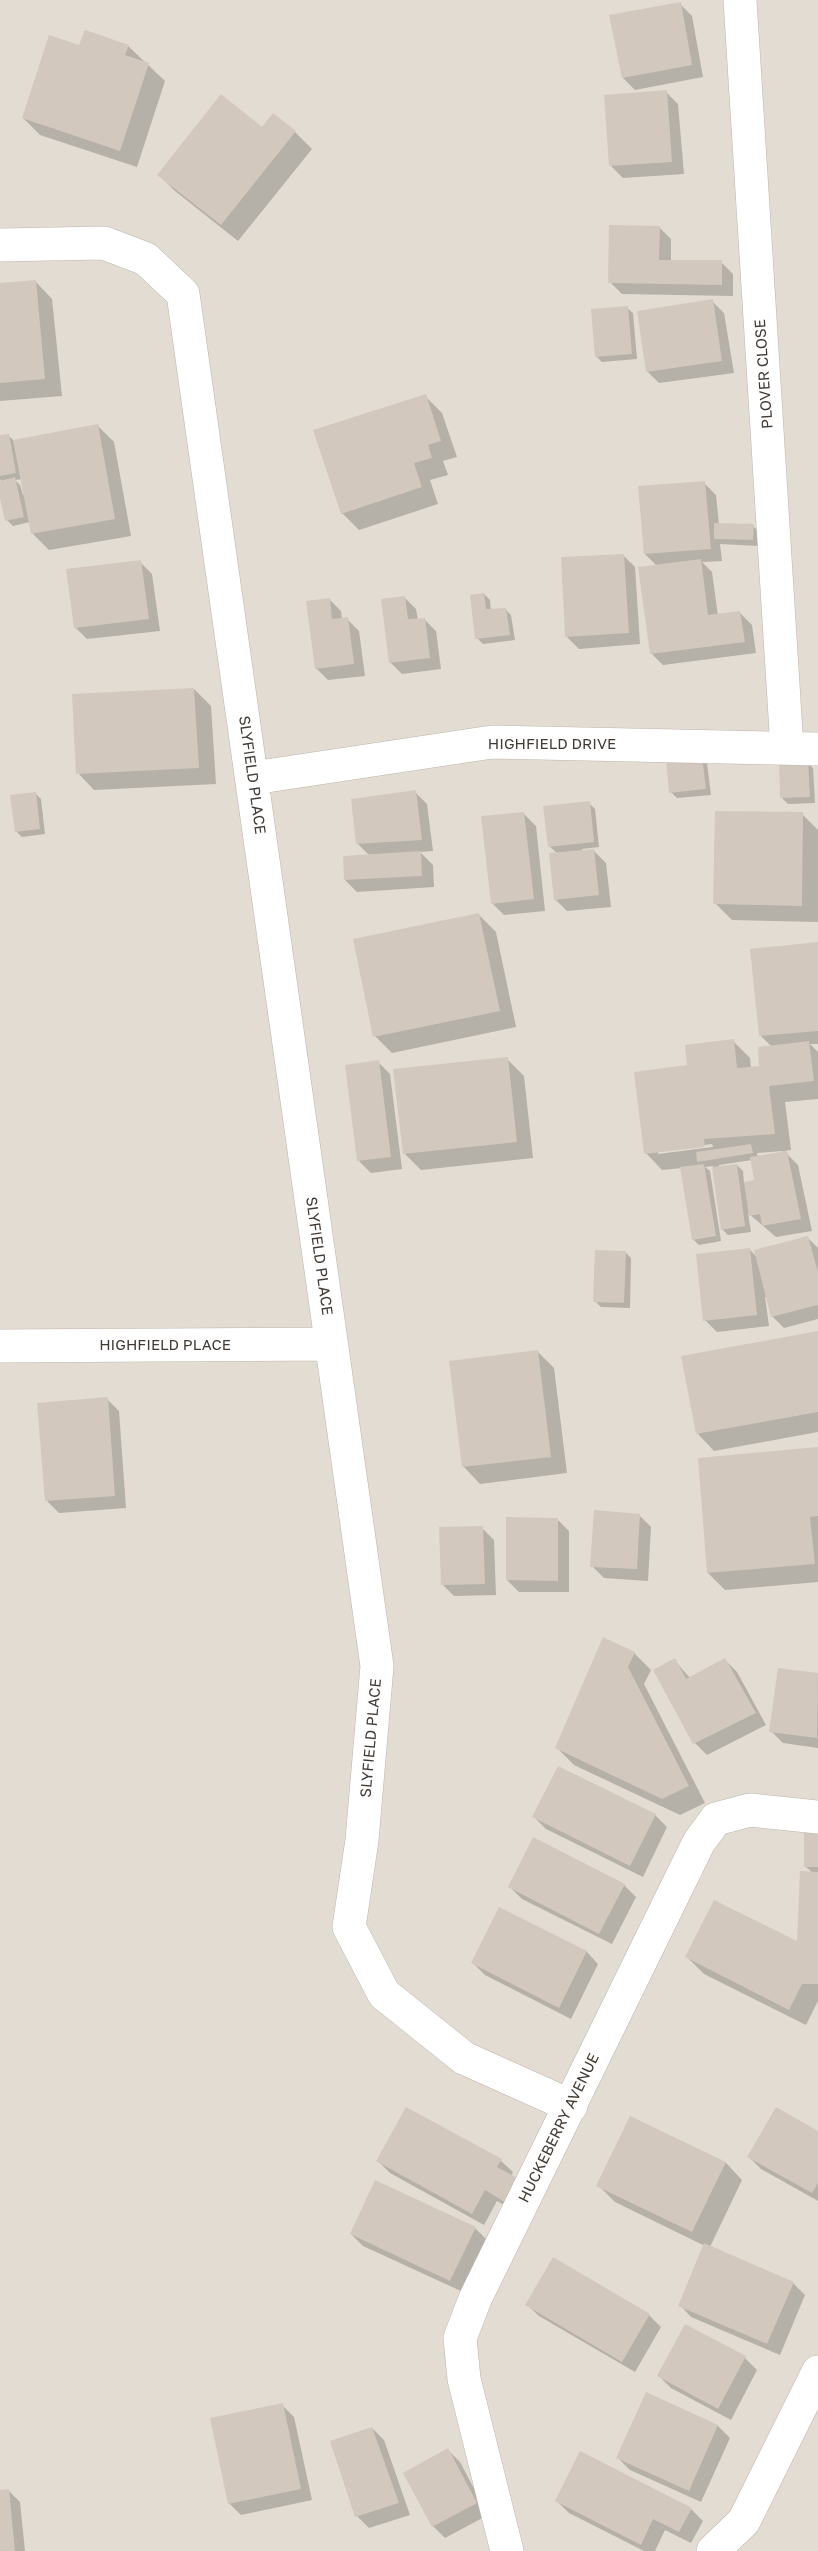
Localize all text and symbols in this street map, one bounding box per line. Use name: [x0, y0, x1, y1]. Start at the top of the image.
street label: PLOVER CLOSE: [751, 319, 777, 429]
street label: SLYFIELD PLACE: [235, 715, 269, 835]
street label: HIGHFIELD DRIVE: [488, 735, 616, 753]
street label: SLYFIELD PLACE: [302, 1196, 336, 1316]
street label: HIGHFIELD PLACE: [99, 1336, 231, 1354]
street label: SLYFIELD PLACE: [357, 1678, 385, 1798]
street label: HUCKEBERRY AVENUE: [515, 2050, 603, 2206]

